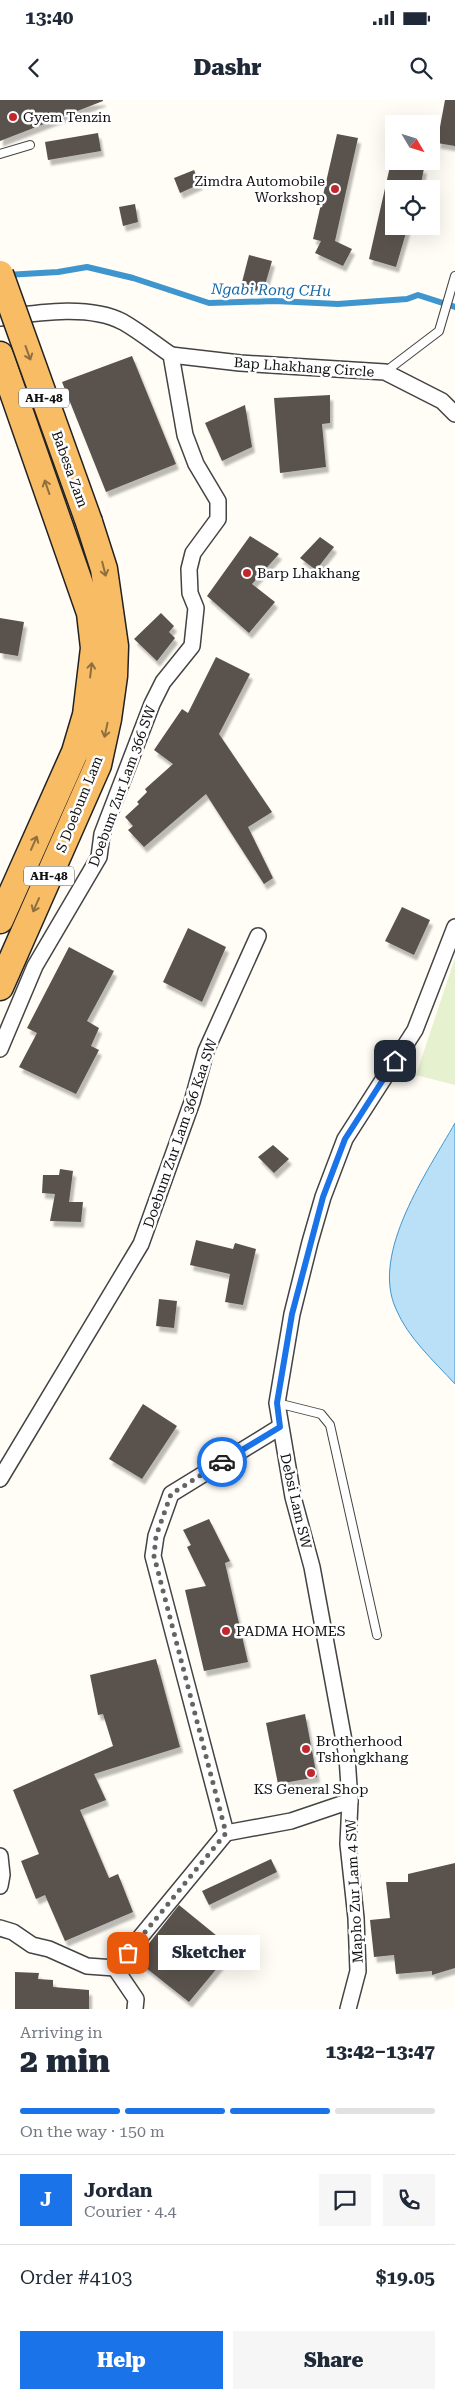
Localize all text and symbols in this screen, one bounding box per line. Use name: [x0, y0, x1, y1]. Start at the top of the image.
text: 13:40: [25, 6, 74, 29]
icon: back: [20, 54, 48, 82]
icon: search: [407, 54, 435, 82]
text: Dashr: [193, 55, 262, 80]
place label: Gyem Tenzin: [23, 109, 111, 125]
marker: Gyem Tenzin: [7, 111, 19, 123]
north arrow: [385, 115, 440, 170]
map controls: [385, 115, 440, 235]
place label: Zimdra Automobile Workshop: [194, 173, 325, 205]
button: locate: [385, 180, 440, 235]
marker: Zimdra Automobile Workshop: [329, 183, 341, 195]
water label: Ngabi Rong CHu: [210, 280, 331, 300]
one-way arrow: [24, 345, 33, 360]
street label: Bap Lhakhang Circle: [233, 354, 375, 380]
road number: AH-48: [19, 388, 69, 408]
street label: Babesa Zam: [49, 428, 91, 510]
one-way arrow: [41, 480, 51, 496]
one-way arrow: [100, 560, 109, 576]
place label: Barp Lhakhang: [257, 565, 360, 581]
marker: Barp Lhakhang: [241, 567, 253, 579]
one-way arrow: [87, 662, 97, 678]
street label: Doebum Zur Lam 366 SW: [85, 702, 159, 869]
one-way arrow: [101, 721, 110, 737]
street label: S Doebum Lam: [52, 753, 106, 855]
one-way arrow: [30, 836, 40, 851]
road number: AH-48: [24, 866, 74, 886]
one-way arrow: [31, 897, 41, 912]
street label: Doebum Zur Lam 366 Kaa SW: [140, 1036, 220, 1230]
pin: [374, 1040, 416, 1082]
icon: home: [381, 1047, 409, 1075]
courier: [197, 1437, 247, 1487]
icon: car: [208, 1448, 236, 1476]
street label: Debsi Lam SW: [277, 1452, 315, 1551]
place label: PADMA HOMES: [236, 1623, 346, 1639]
marker: PADMA HOMES: [220, 1625, 232, 1637]
place label: Brotherhood Tshongkhang: [316, 1733, 408, 1765]
marker: Brotherhood Tshongkhang: [300, 1743, 312, 1755]
marker: KS General Shop: [305, 1767, 317, 1779]
place label: KS General Shop: [254, 1781, 368, 1797]
street label: Mapho Zur Lam 4 SW: [342, 1818, 366, 1964]
pin: [107, 1932, 149, 1974]
callout: Sketcher: [158, 1936, 260, 1970]
icon: bag: [114, 1939, 142, 1967]
text: Sketcher: [172, 1943, 246, 1962]
text: Arriving in: [20, 2023, 103, 2042]
text: 13:42–13:47: [326, 2040, 435, 2063]
text: 2 min: [20, 2042, 110, 2080]
text: On the way · 150 m: [20, 2122, 165, 2141]
button: chat: [319, 2174, 371, 2226]
button: phone: [383, 2174, 435, 2226]
text: Jordan: [84, 2179, 153, 2202]
text: J: [40, 2188, 52, 2211]
text: Courier · 4.4: [84, 2202, 177, 2221]
text: Order #4103: [20, 2266, 132, 2289]
text: $19.05: [376, 2266, 435, 2289]
button: Help: [20, 2331, 223, 2389]
button: Share: [233, 2331, 435, 2389]

